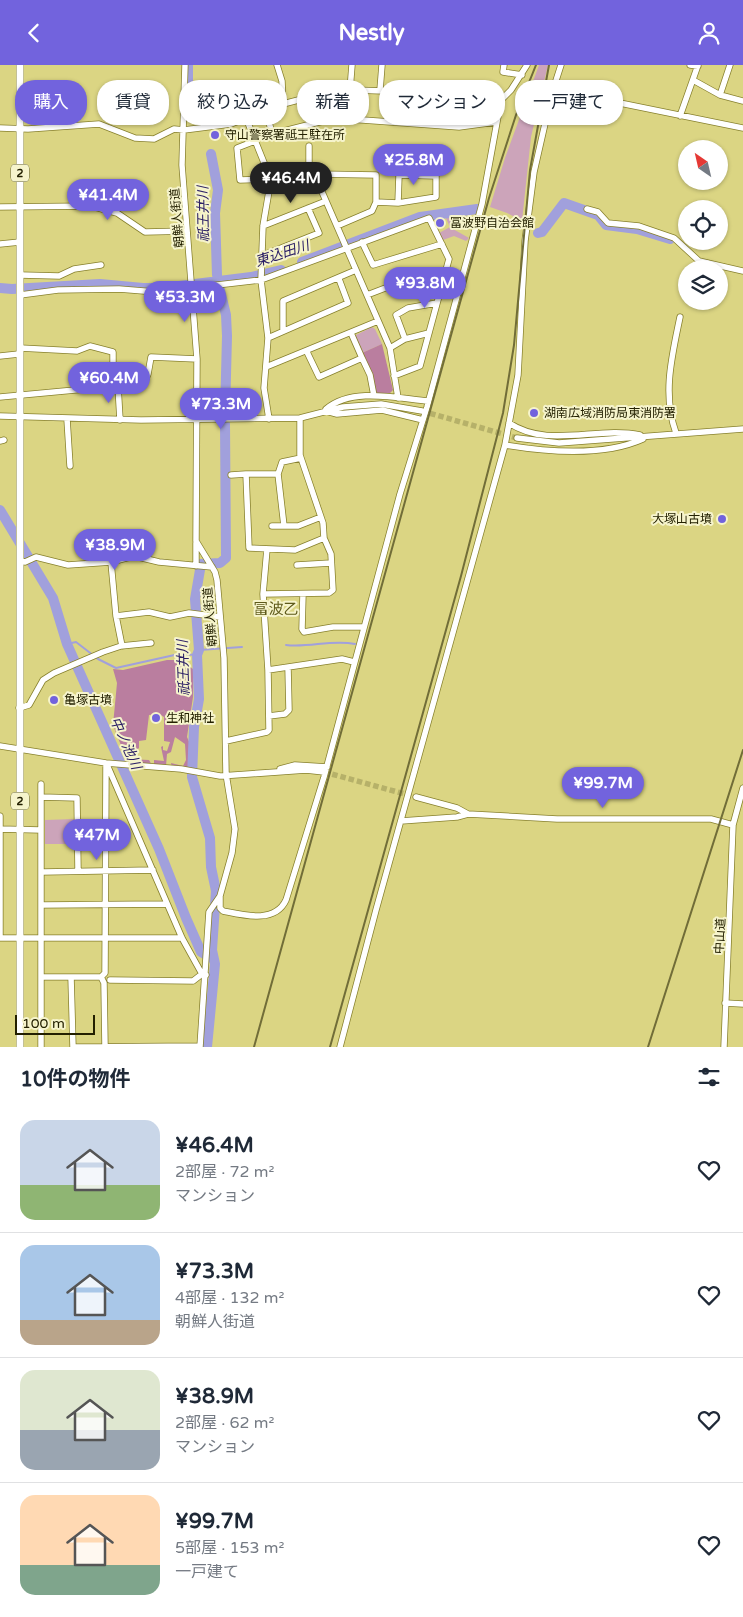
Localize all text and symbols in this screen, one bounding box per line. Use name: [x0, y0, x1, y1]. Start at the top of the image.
icon: back: [20, 19, 48, 47]
icon: person: [695, 19, 723, 47]
text: Nestly: [339, 20, 404, 46]
chip: 購入: [15, 80, 87, 125]
chip: 賃貸: [97, 80, 169, 125]
chip: 絞り込み: [179, 80, 287, 125]
chip: 新着: [297, 80, 369, 125]
chip: マンション: [379, 80, 505, 125]
chip: 一戸建て: [515, 80, 623, 125]
place label: 守山警察署祗王駐在所: [225, 128, 345, 142]
marker: 守山警察署祗王駐在所: [209, 129, 221, 141]
north arrow: [678, 140, 728, 190]
map controls: [678, 140, 728, 310]
pin: ¥25.8M: [373, 143, 455, 186]
text: ¥25.8M: [384, 150, 444, 170]
pin: ¥46.4M: [250, 161, 332, 204]
road number: 2: [11, 165, 29, 181]
text: ¥46.4M: [261, 168, 321, 188]
pin: ¥41.4M: [67, 179, 149, 221]
water label: 祇王井川: [194, 184, 212, 242]
text: ¥41.4M: [78, 185, 138, 205]
street label: 朝鮮人街道: [167, 187, 187, 249]
button: locate: [678, 200, 728, 250]
place label: 冨波野自治会館: [450, 216, 534, 230]
marker: 冨波野自治会館: [434, 217, 446, 229]
water label: 東込田川: [253, 236, 313, 270]
button: layers: [678, 260, 728, 310]
pin: ¥93.8M: [384, 267, 466, 309]
text: ¥93.8M: [395, 273, 455, 293]
pin: ¥53.3M: [144, 281, 226, 323]
text: ¥53.3M: [155, 287, 215, 307]
pin: ¥60.4M: [68, 361, 150, 404]
text: ¥60.4M: [79, 368, 139, 388]
pin: ¥73.3M: [180, 387, 262, 430]
text: ¥73.3M: [191, 394, 251, 414]
place label: 湖南広域消防局東消防署: [544, 406, 676, 420]
marker: 湖南広域消防局東消防署: [528, 407, 540, 419]
place label: 大塚山古墳: [652, 512, 712, 526]
marker: 大塚山古墳: [716, 513, 728, 525]
pin: ¥38.9M: [74, 529, 156, 571]
text: ¥38.9M: [85, 535, 145, 555]
street label: 朝鮮人街道: [200, 586, 220, 648]
district label: 冨波乙: [253, 600, 299, 618]
water label: 祇王井川: [174, 638, 193, 696]
place label: 亀塚古墳: [64, 693, 112, 707]
marker: 亀塚古墳: [48, 694, 60, 706]
place label: 生和神社: [166, 711, 214, 725]
marker: 生和神社: [150, 712, 162, 724]
water label: 中ノ池川: [106, 714, 146, 774]
pin: ¥99.7M: [562, 767, 644, 809]
text: ¥99.7M: [573, 773, 633, 793]
road number: 2: [11, 793, 29, 809]
pin: ¥47M: [67, 819, 127, 861]
text: ¥47M: [74, 825, 120, 845]
street label: 中山道: [712, 918, 728, 954]
scale bar: [15, 1012, 95, 1035]
text: 100 m: [22, 1015, 65, 1032]
icon: filters: [695, 1063, 723, 1091]
text: 10件の物件: [20, 1067, 130, 1092]
text: ¥46.4M: [175, 1133, 254, 1158]
icon: home: [60, 1140, 120, 1200]
icon: heart: [695, 1156, 723, 1184]
text: 2部屋 · 72 m²: [175, 1162, 274, 1182]
text: マンション: [175, 1186, 255, 1206]
text: ¥73.3M: [175, 1259, 254, 1284]
icon: home: [60, 1265, 120, 1325]
icon: heart: [695, 1281, 723, 1309]
text: 4部屋 · 132 m²: [175, 1288, 284, 1308]
text: 朝鮮人街道: [175, 1312, 255, 1332]
text: ¥38.9M: [175, 1384, 254, 1409]
icon: home: [60, 1390, 120, 1450]
icon: heart: [695, 1406, 723, 1434]
text: 2部屋 · 62 m²: [175, 1413, 274, 1433]
text: マンション: [175, 1437, 255, 1457]
text: ¥99.7M: [175, 1509, 254, 1534]
icon: home: [60, 1515, 120, 1575]
icon: heart: [695, 1531, 723, 1559]
text: 5部屋 · 153 m²: [175, 1538, 284, 1558]
text: 一戸建て: [175, 1562, 239, 1582]

